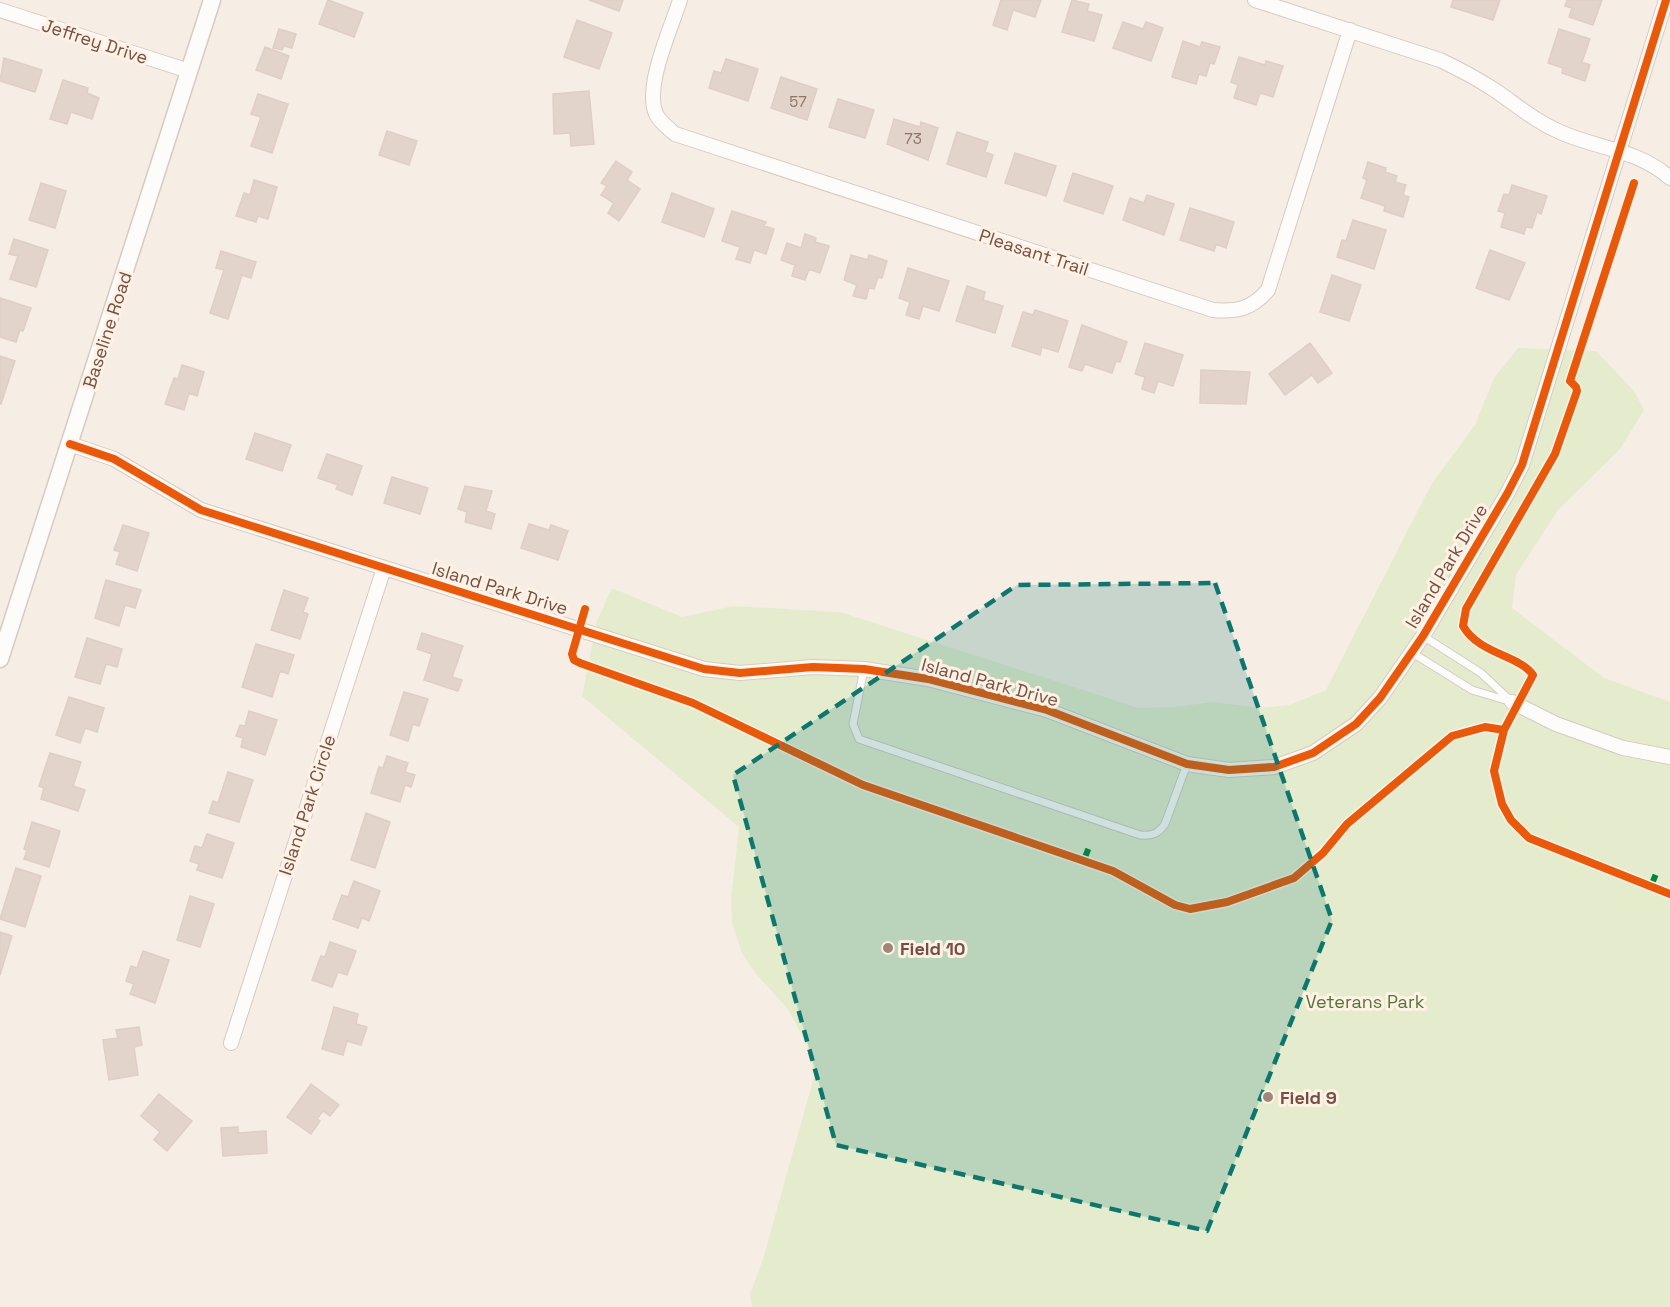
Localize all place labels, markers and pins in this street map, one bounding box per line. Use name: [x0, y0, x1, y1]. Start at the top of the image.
place label: Field 10: [900, 937, 965, 960]
marker: Field 10: [881, 941, 895, 955]
place label: Field 9: [1280, 1086, 1337, 1109]
marker: Field 9: [1261, 1090, 1275, 1104]

